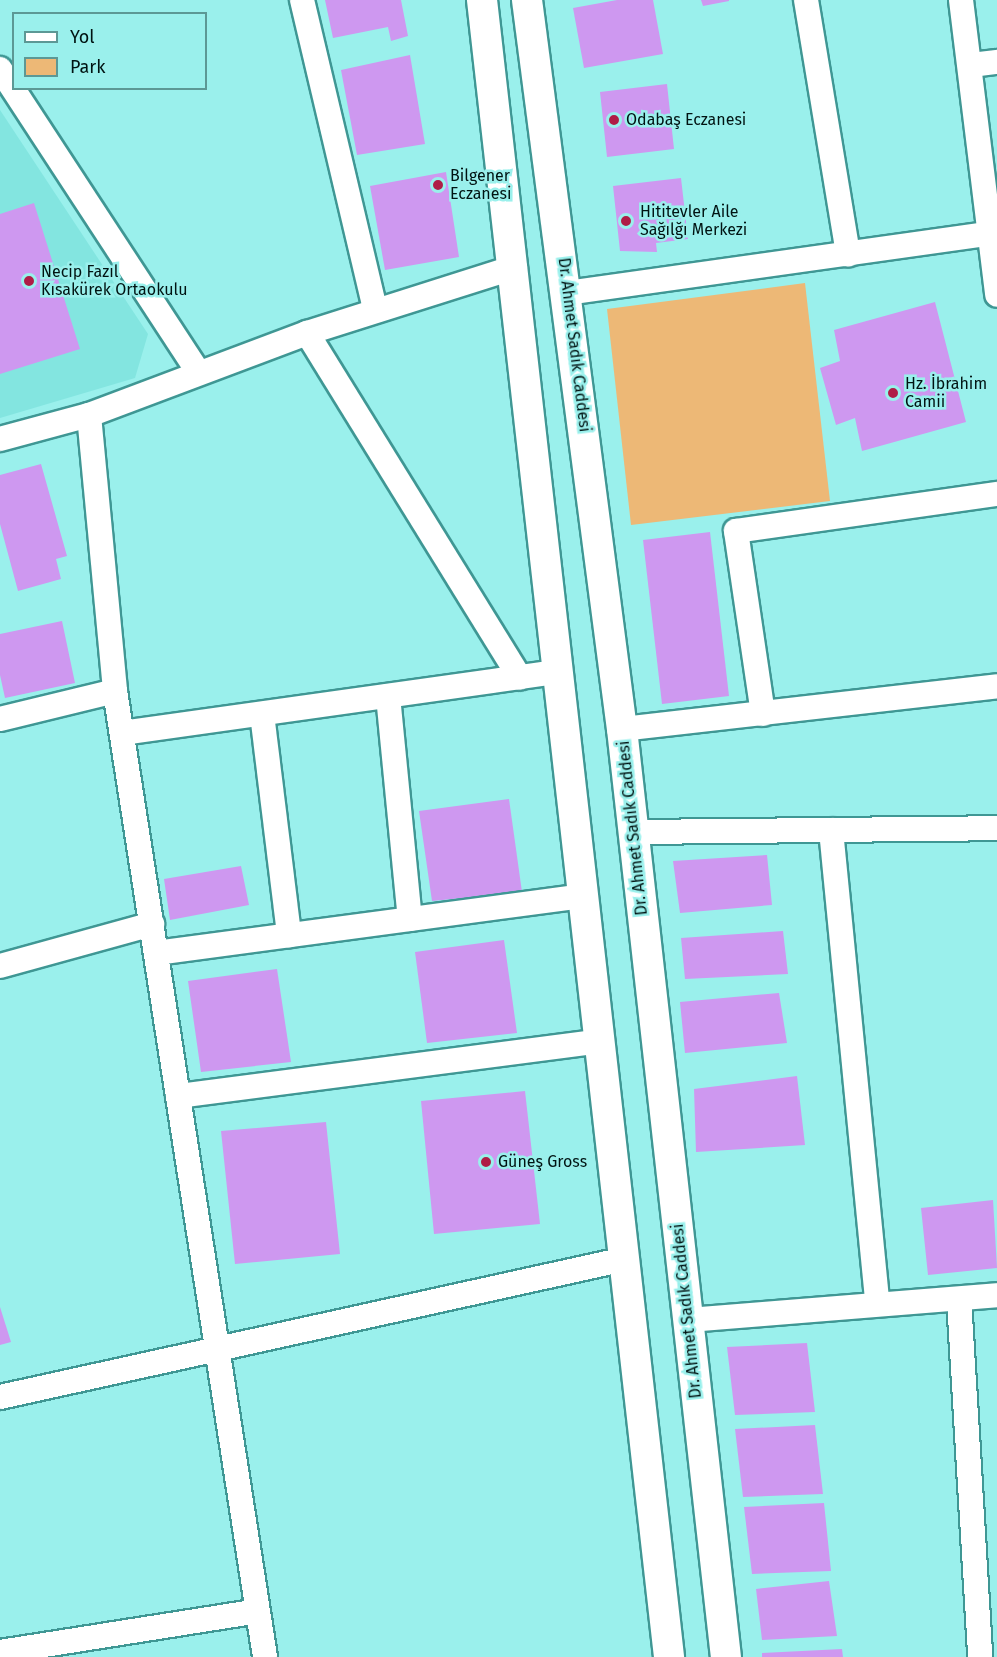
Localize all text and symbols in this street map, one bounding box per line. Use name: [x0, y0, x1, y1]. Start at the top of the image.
legend: [12, 12, 207, 90]
text: Yol: [70, 26, 95, 48]
text: Park: [70, 56, 105, 78]
place label: Odabaş Eczanesi: [626, 110, 746, 130]
marker: Odabaş Eczanesi: [607, 113, 621, 127]
place label: Bilgener Eczanesi: [450, 166, 511, 204]
marker: Bilgener Eczanesi: [431, 178, 445, 192]
place label: Hititevler Aile Sağılğı Merkezi: [640, 202, 747, 240]
marker: Hititevler Aile Sağılğı Merkezi: [617, 212, 635, 230]
street label: Dr. Ahmet Sadık Caddesi: [554, 257, 594, 433]
place label: Necip Fazıl Kısakürek Ortaokulu: [41, 262, 188, 300]
marker: Necip Fazıl Kısakürek Ortaokulu: [22, 274, 36, 288]
place label: Hz. İbrahim Camii: [905, 374, 987, 412]
marker: Hz. İbrahim Camii: [886, 386, 900, 400]
street label: Dr. Ahmet Sadık Caddesi: [614, 740, 652, 916]
place label: Güneş Gross: [498, 1152, 587, 1172]
marker: Güneş Gross: [479, 1155, 493, 1169]
street label: Dr. Ahmet Sadık Caddesi: [668, 1223, 706, 1399]

